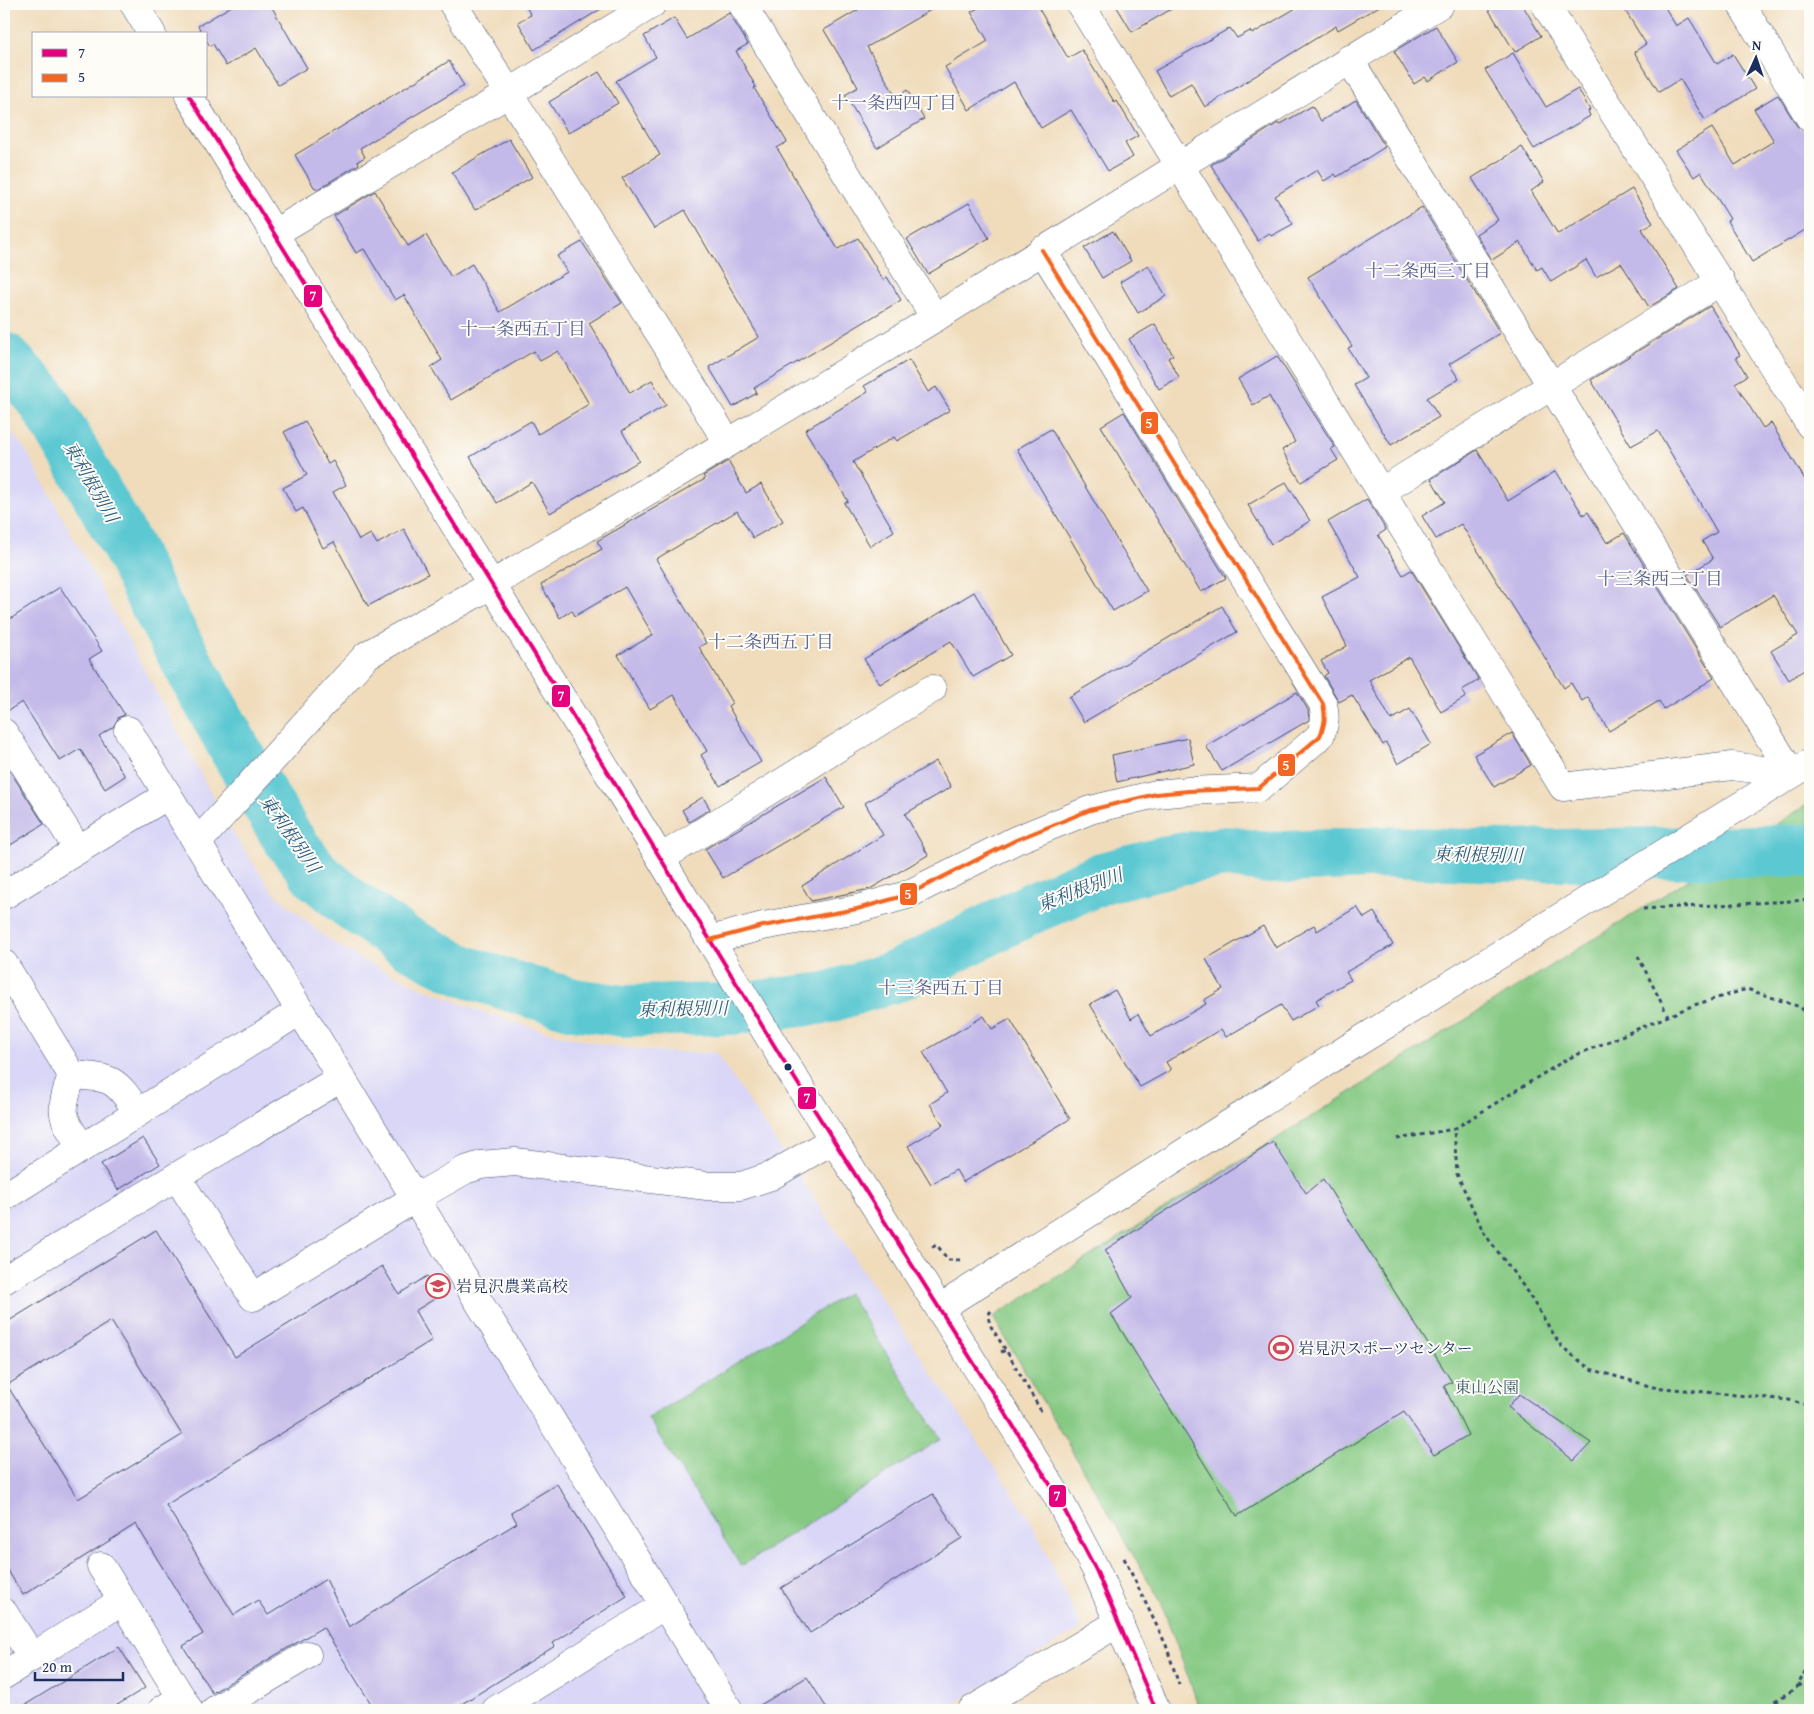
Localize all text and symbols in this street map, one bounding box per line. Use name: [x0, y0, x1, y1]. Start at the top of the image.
legend: [32, 32, 208, 98]
north arrow: [1732, 32, 1782, 82]
text: N: [1751, 35, 1763, 55]
text: 7: [78, 42, 85, 63]
text: 5: [78, 66, 85, 87]
district label: 十一条西四丁目: [831, 89, 957, 116]
district label: 十二条西三丁目: [1365, 257, 1491, 284]
line badge: 7: [303, 284, 323, 308]
text: 7: [309, 286, 317, 306]
district label: 十一条西五丁目: [460, 315, 586, 342]
line badge: 5: [1140, 411, 1159, 435]
text: 5: [1145, 413, 1153, 433]
water label: 東利根別川: [57, 436, 127, 529]
district label: 十三条西三丁目: [1597, 565, 1723, 592]
district label: 十二条西五丁目: [708, 628, 834, 655]
line badge: 7: [551, 684, 571, 708]
text: 7: [557, 686, 565, 706]
line badge: 5: [1277, 753, 1296, 777]
text: 5: [1282, 755, 1290, 775]
water label: 東利根別川: [254, 789, 328, 880]
water label: 東利根別川: [1433, 840, 1525, 869]
water label: 東利根別川: [1033, 860, 1129, 918]
line badge: 5: [899, 882, 918, 906]
text: 5: [904, 884, 912, 904]
district label: 十三条西五丁目: [878, 974, 1004, 1001]
water label: 東利根別川: [638, 994, 730, 1023]
unlabelled marker: [783, 1062, 793, 1072]
line badge: 7: [797, 1086, 817, 1110]
text: 7: [803, 1088, 811, 1108]
school or university icon: 岩見沢農業高校: [425, 1273, 451, 1299]
place label: 岩見沢農業高校: [456, 1274, 568, 1298]
sports icon: 岩見沢スポーツセンター: [1268, 1335, 1294, 1361]
place label: 岩見沢スポーツセンター: [1298, 1336, 1473, 1360]
park label: 東山公園: [1455, 1375, 1519, 1399]
line badge: 7: [1048, 1484, 1067, 1508]
text: 7: [1053, 1486, 1061, 1506]
scale bar: [35, 1649, 122, 1681]
text: 20 m: [42, 1656, 73, 1677]

